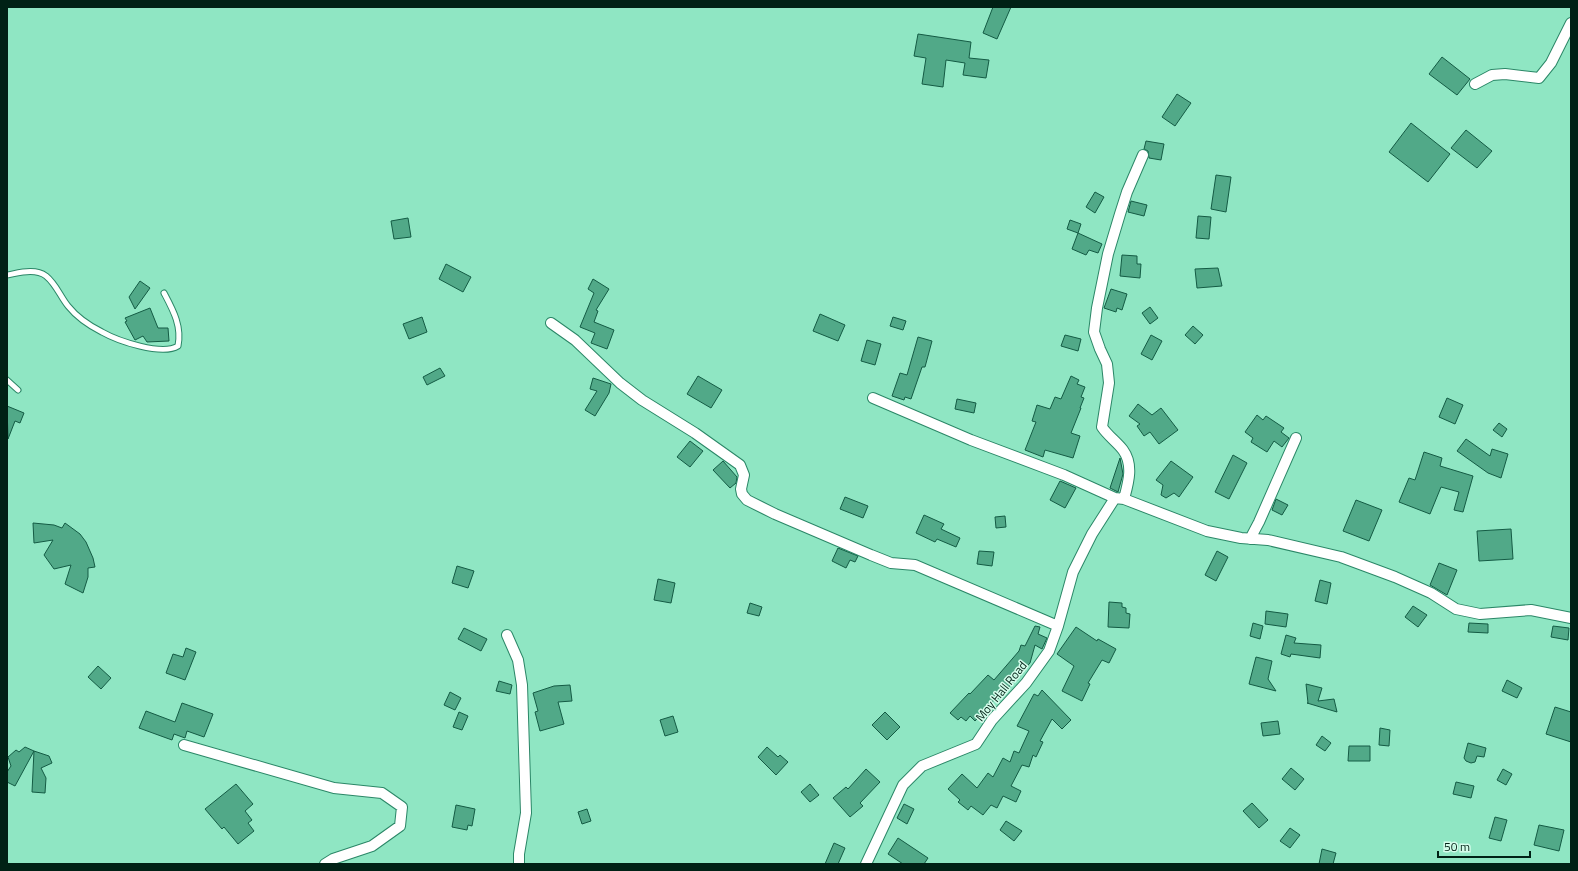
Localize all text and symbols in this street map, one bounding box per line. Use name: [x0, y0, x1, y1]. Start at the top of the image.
street label: Moy Hall Road: [971, 657, 1031, 725]
scale bar: [1438, 833, 1530, 859]
text: 50 m: [1444, 837, 1470, 856]

